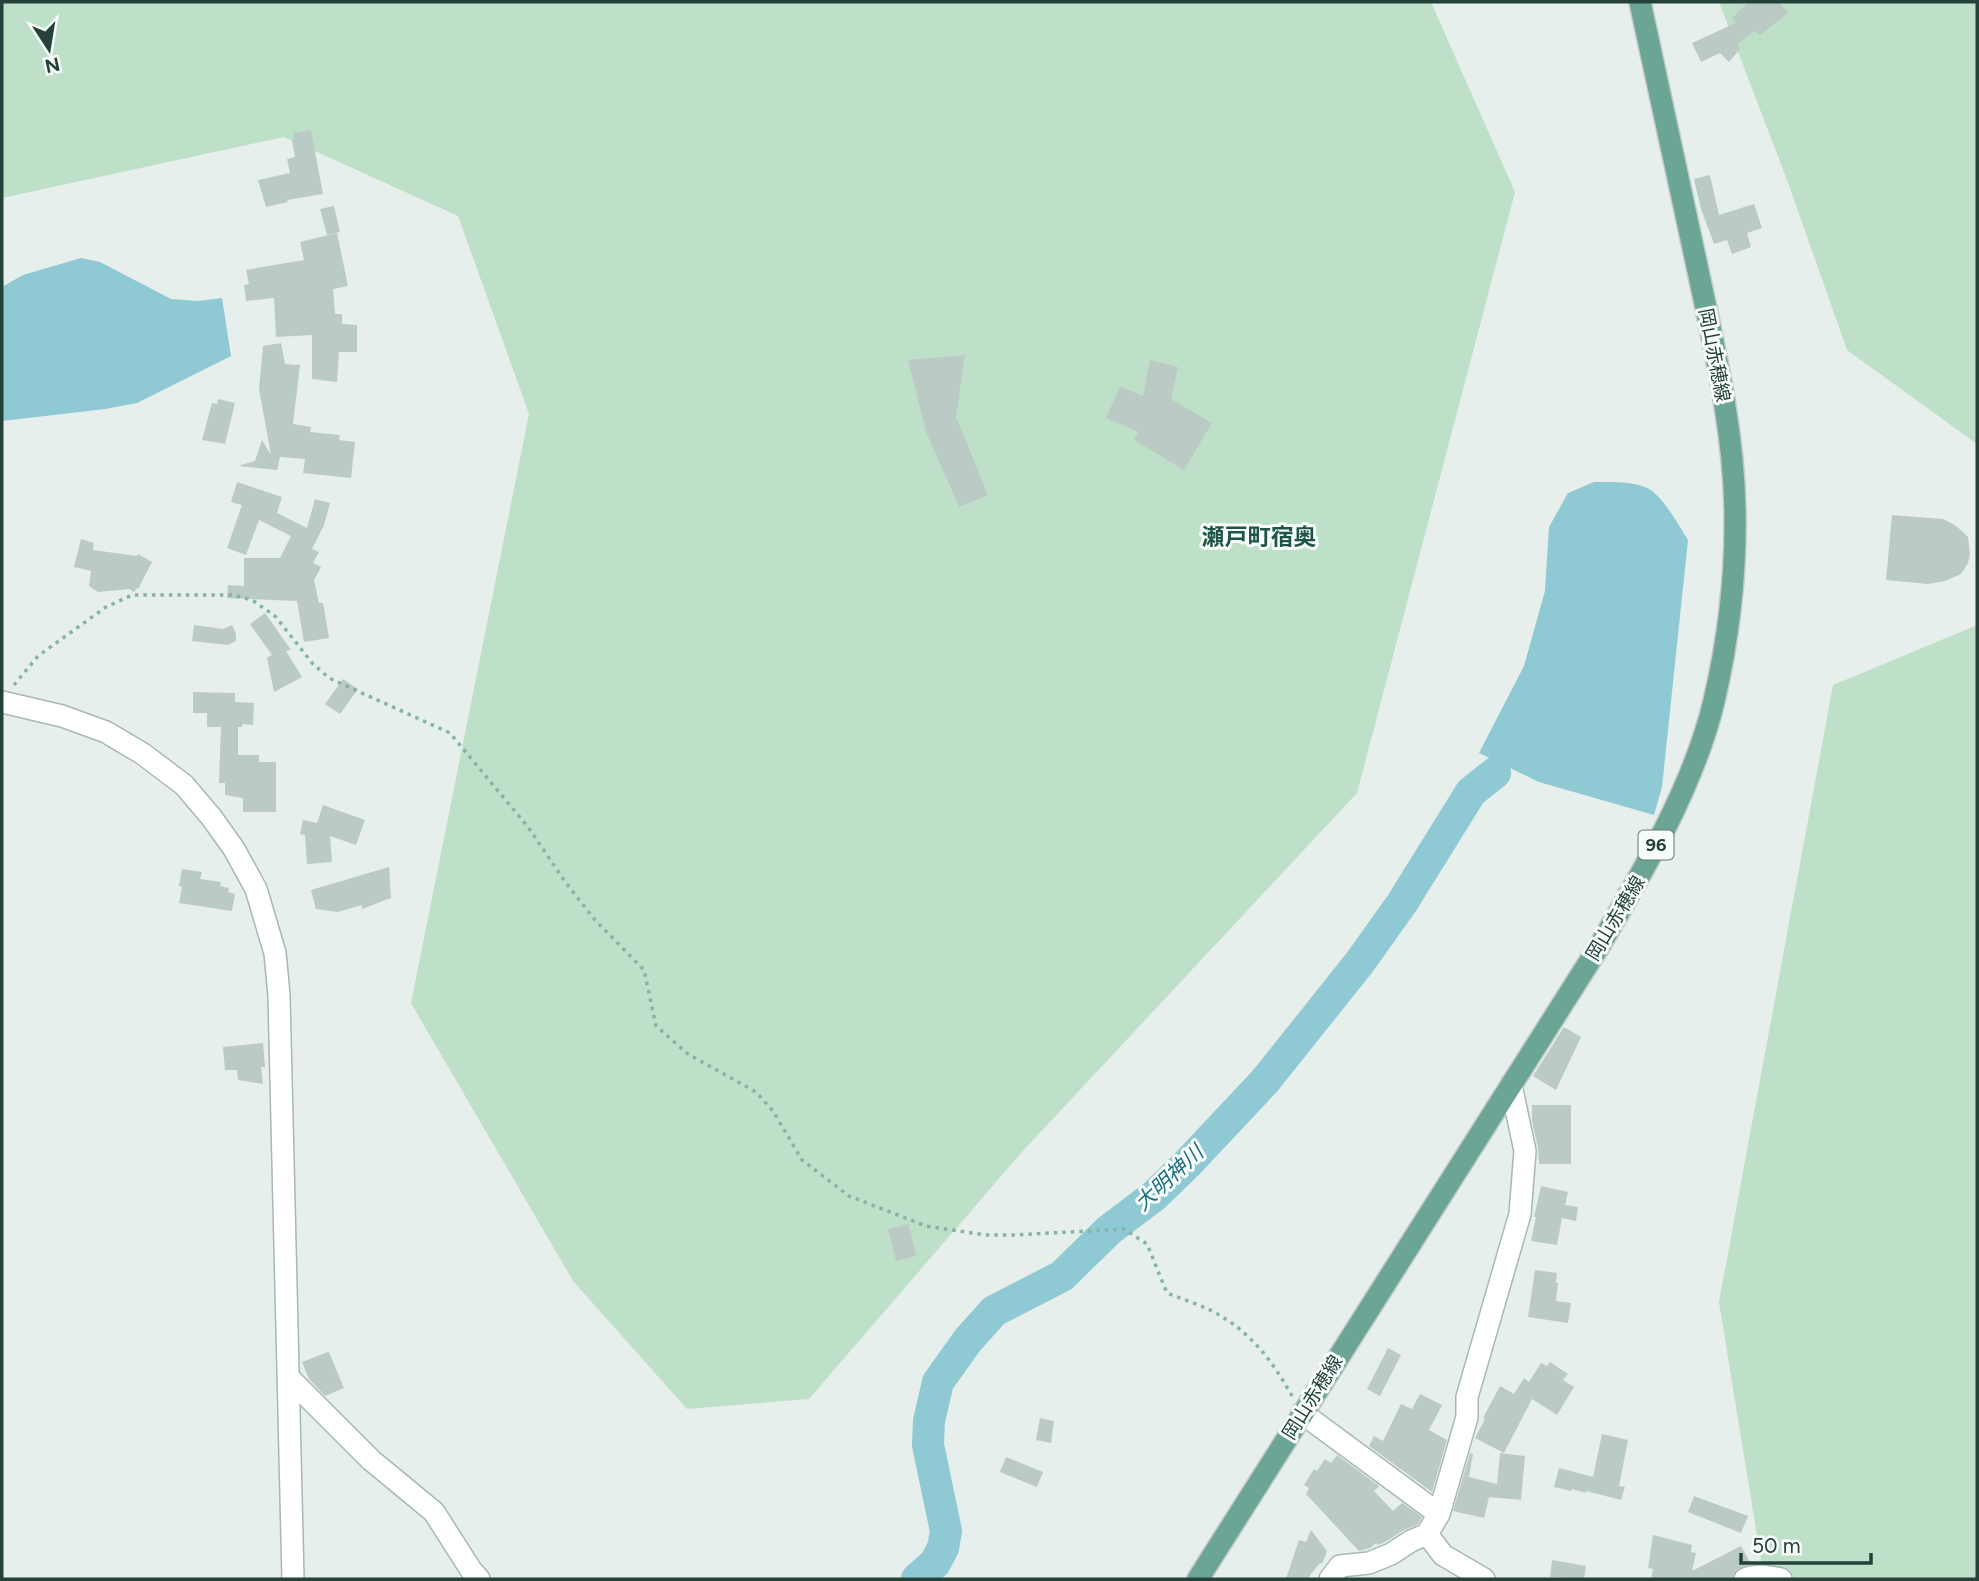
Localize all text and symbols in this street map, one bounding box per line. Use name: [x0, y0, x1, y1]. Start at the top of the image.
north arrow: [14, 14, 84, 84]
text: N: [43, 52, 62, 78]
street label: 岡山赤穂線: [1694, 306, 1735, 404]
district label: 瀬戸町宿奥: [1202, 523, 1317, 551]
road number: 96: [1638, 830, 1674, 860]
street label: 岡山赤穂線: [1581, 872, 1650, 965]
water label: 大明神川: [1129, 1138, 1209, 1215]
street label: 岡山赤穂線: [1277, 1351, 1347, 1444]
scale bar: [1741, 1522, 1870, 1566]
text: 50 m: [1752, 1533, 1801, 1558]

